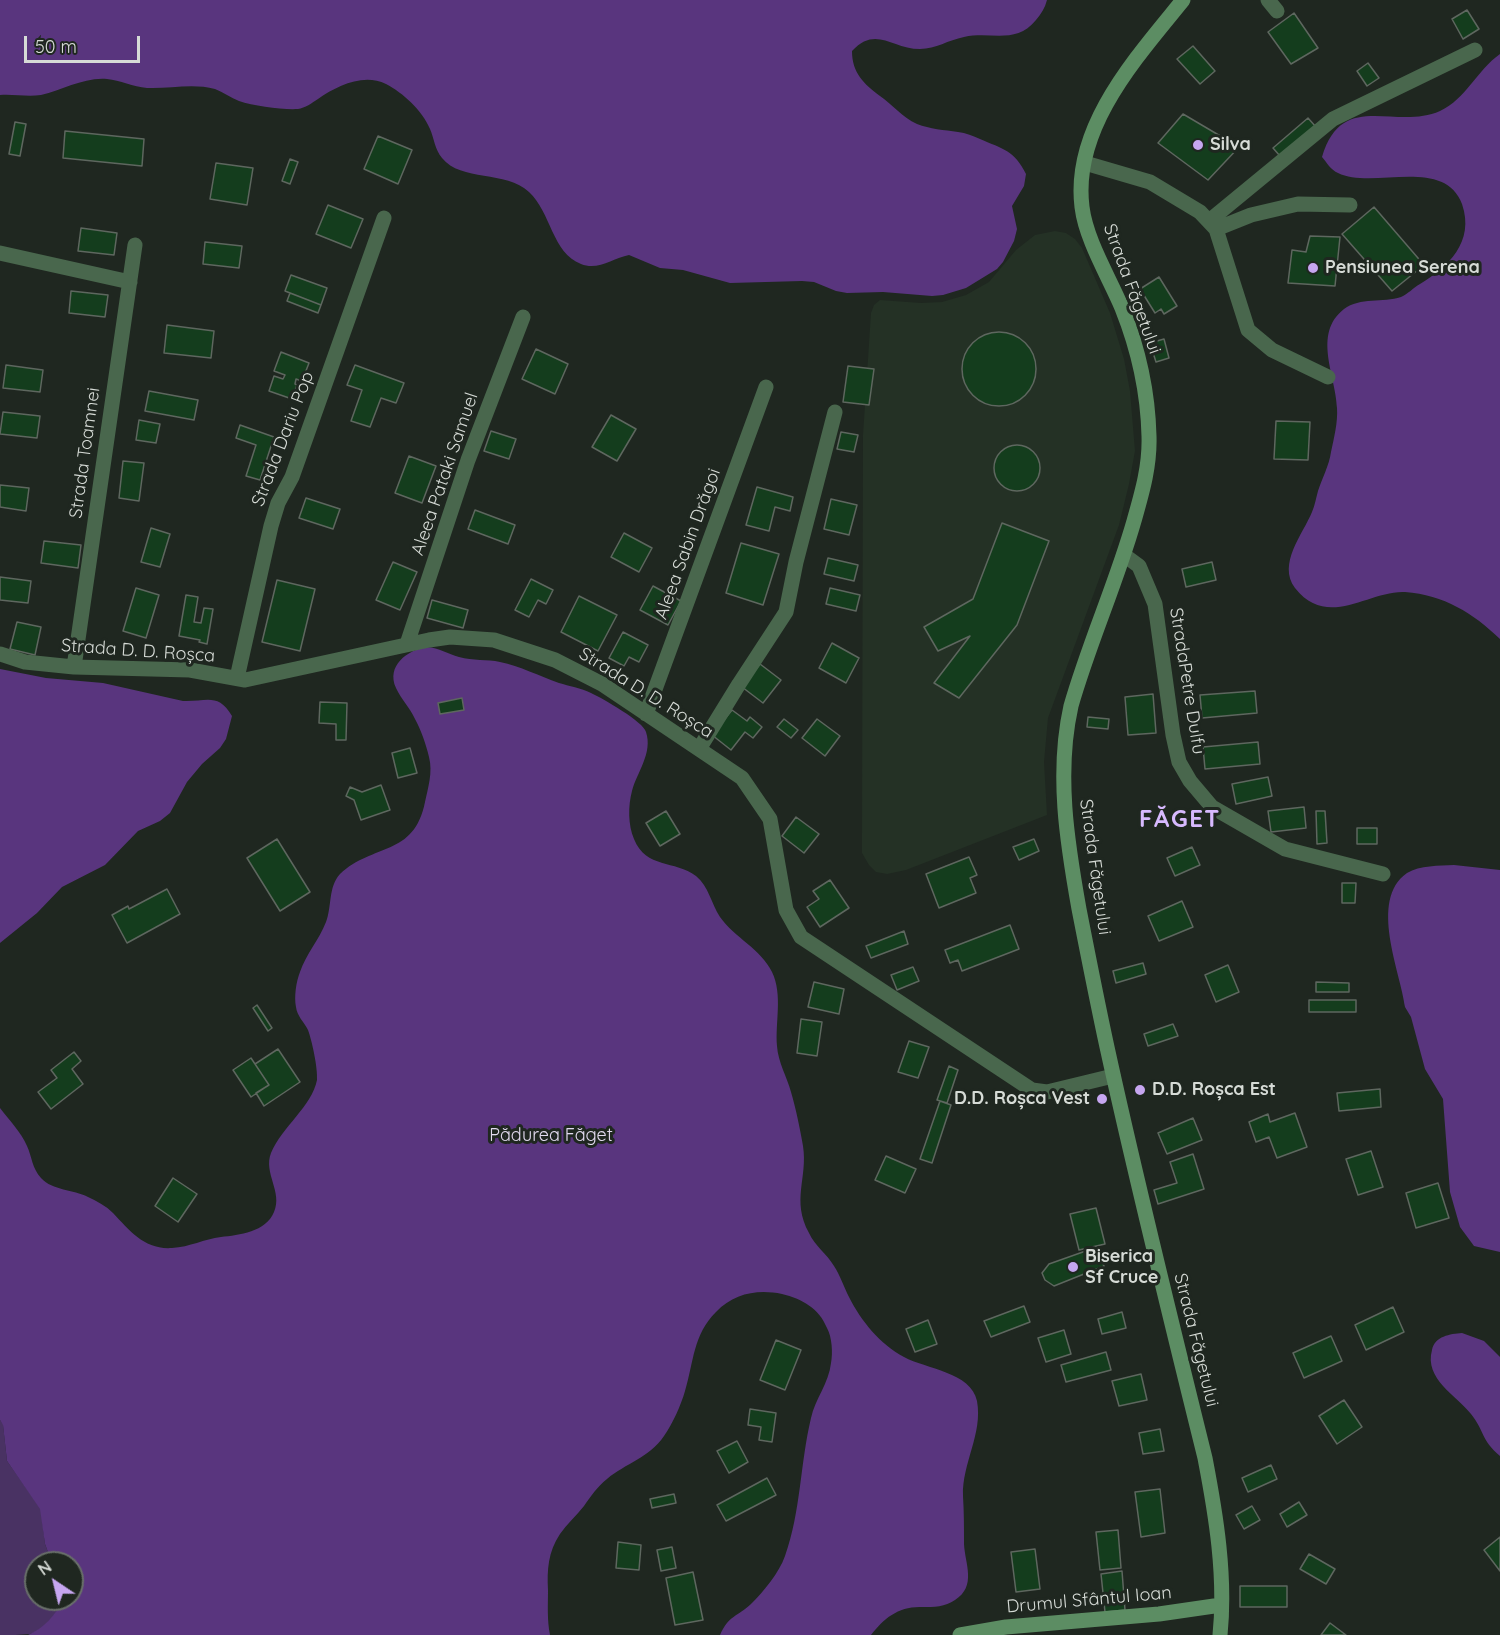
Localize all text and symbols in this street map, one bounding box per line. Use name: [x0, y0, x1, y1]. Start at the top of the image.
scale bar: [27, 24, 142, 62]
text: 50 m: [35, 35, 77, 58]
place label: Silva: [1210, 134, 1251, 156]
marker: Silva: [1191, 138, 1205, 152]
street label: Strada Făgetului: [1098, 221, 1166, 357]
place label: Pensiunea Serena: [1325, 257, 1480, 279]
marker: Pensiunea Serena: [1306, 261, 1320, 275]
street label: Strada Dariu Pop: [247, 369, 319, 509]
street label: Strada Toamnei: [65, 386, 105, 520]
street label: Aleea Pataki Samuel: [407, 390, 483, 558]
street label: Aleea Sabin Drăgoi: [651, 466, 725, 622]
street label: StradaPetre Dulfu: [1165, 606, 1209, 756]
street label: Strada D. D. Roșca: [60, 635, 216, 667]
street label: Strada D. D. Roșca: [575, 643, 717, 743]
street label: Strada Făgetului: [1075, 798, 1115, 936]
district label: FĂGET: [1139, 806, 1221, 834]
place label: D.D. Roșca Est: [1152, 1079, 1276, 1101]
marker: D.D. Roșca Est: [1133, 1083, 1147, 1097]
place label: D.D. Roșca Vest: [954, 1088, 1090, 1110]
marker: D.D. Roșca Vest: [1095, 1092, 1109, 1106]
park label: Pădurea Făget: [489, 1125, 613, 1147]
place label: Biserica Sf Cruce: [1085, 1246, 1158, 1288]
marker: Biserica Sf Cruce: [1066, 1260, 1080, 1274]
street label: Strada Făgetului: [1169, 1271, 1223, 1409]
north arrow: [24, 1551, 84, 1611]
text: N: [34, 1556, 55, 1579]
street label: Drumul Sfântul Ioan: [1005, 1582, 1173, 1618]

